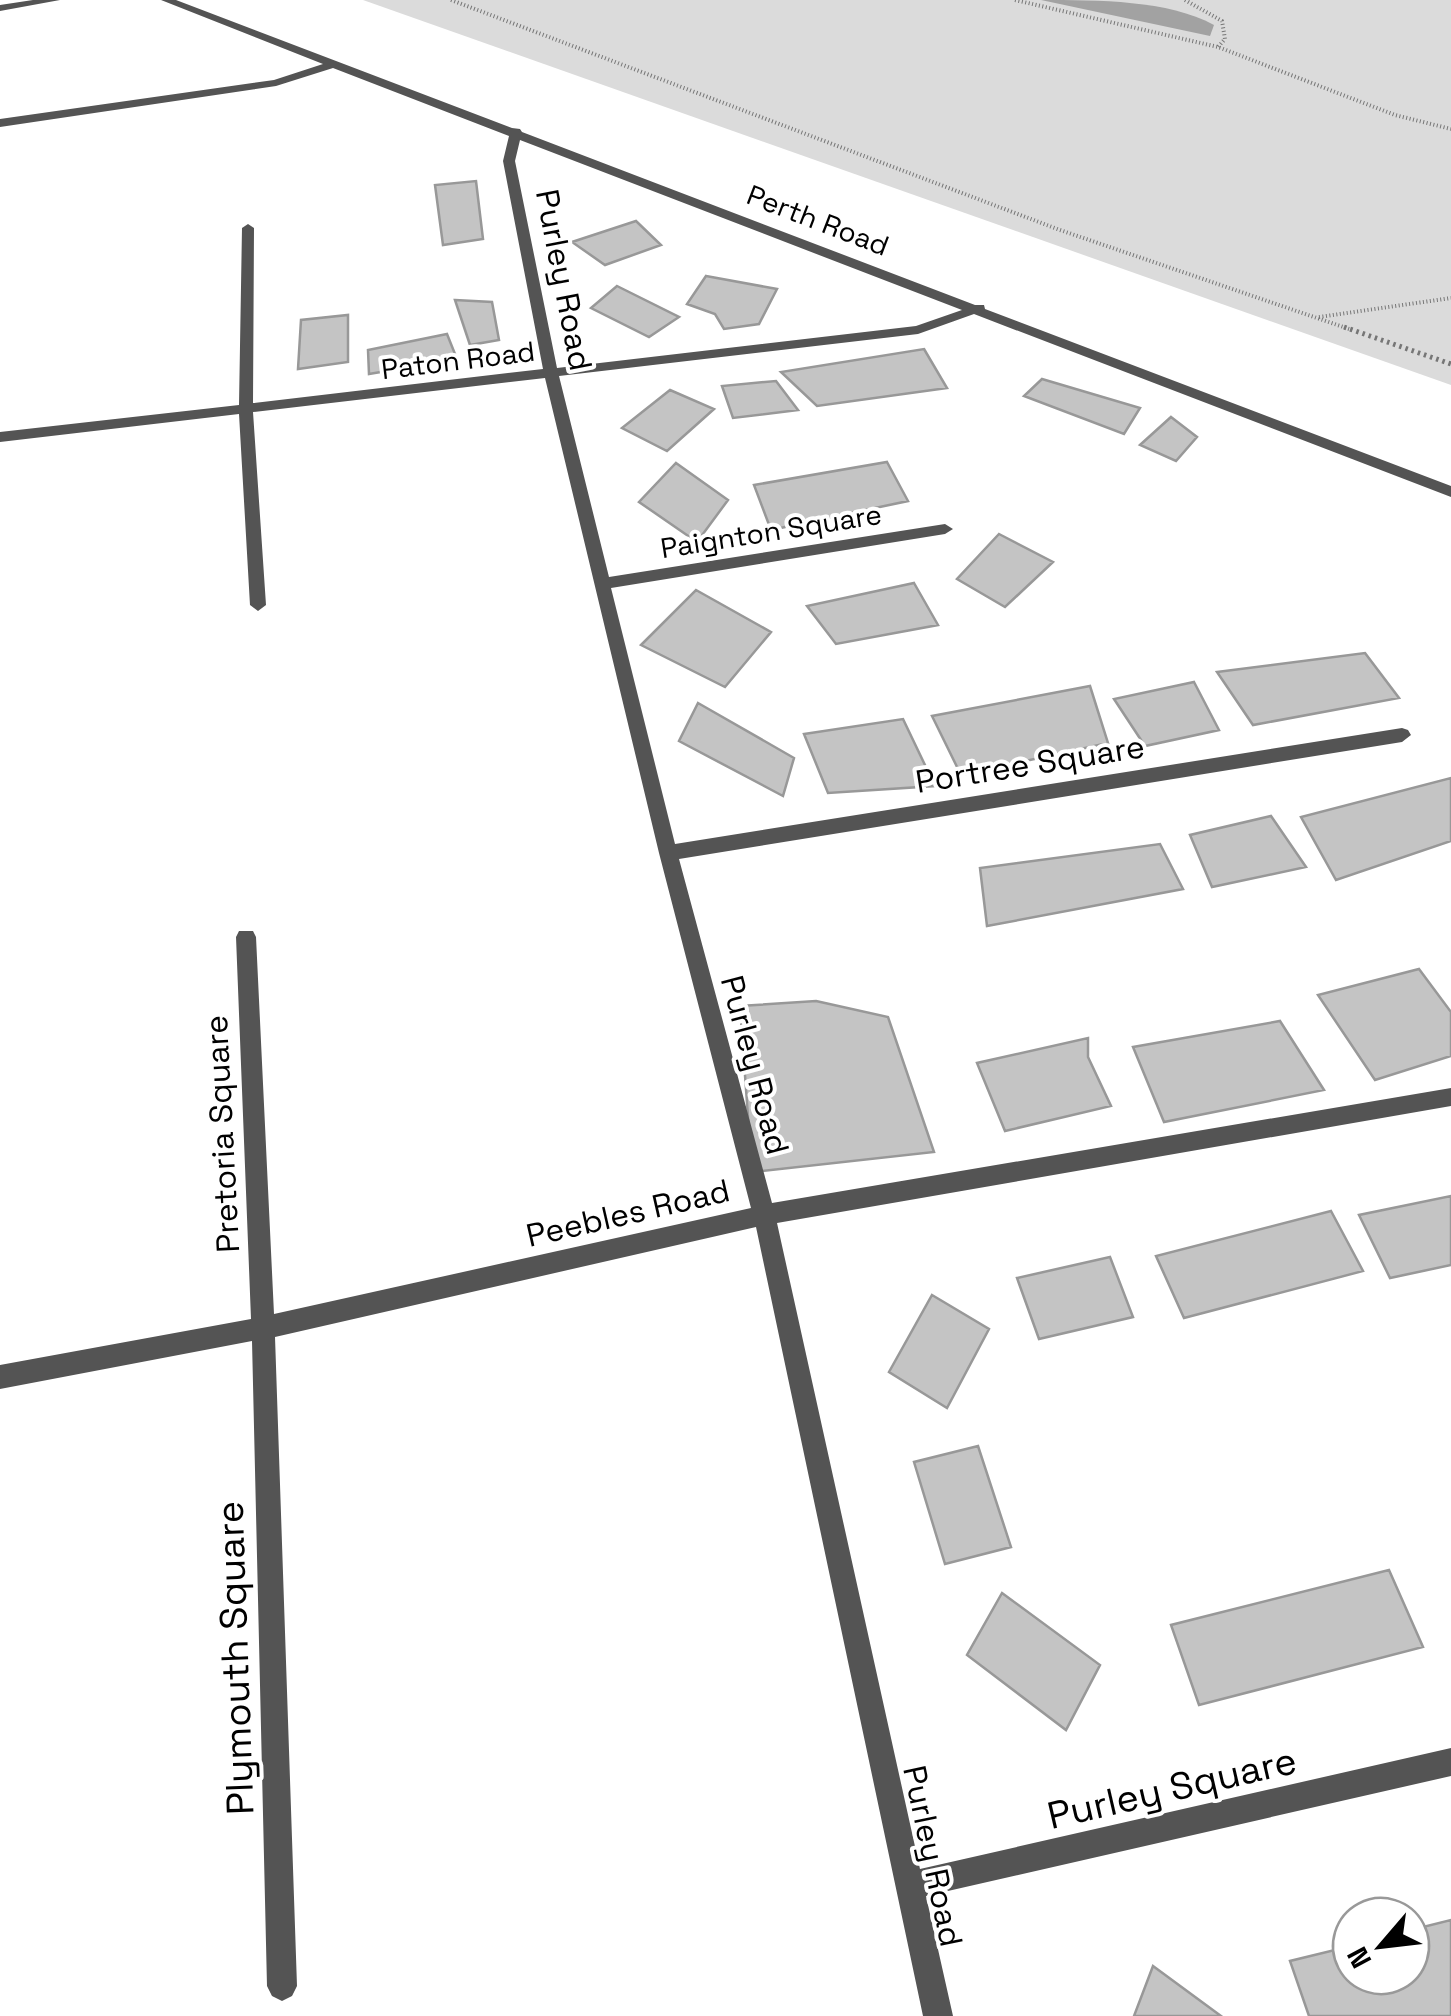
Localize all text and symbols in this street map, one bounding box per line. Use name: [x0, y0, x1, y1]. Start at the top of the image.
street label: Perth Road: [742, 176, 894, 264]
street label: Purley Road: [527, 186, 601, 374]
street label: Paton Road: [379, 333, 537, 387]
street label: Paignton Square: [658, 496, 884, 566]
street label: Portree Square: [913, 726, 1147, 802]
street label: Purley Road: [712, 971, 798, 1159]
street label: Pretoria Square: [196, 1014, 248, 1254]
street label: Peebles Road: [522, 1170, 734, 1256]
street label: Plymouth Square: [206, 1500, 264, 1816]
street label: Purley Square: [1043, 1736, 1301, 1840]
street label: Purley Road: [894, 1762, 972, 1950]
north arrow: [1331, 1896, 1431, 1996]
text: N: [1339, 1941, 1379, 1974]

